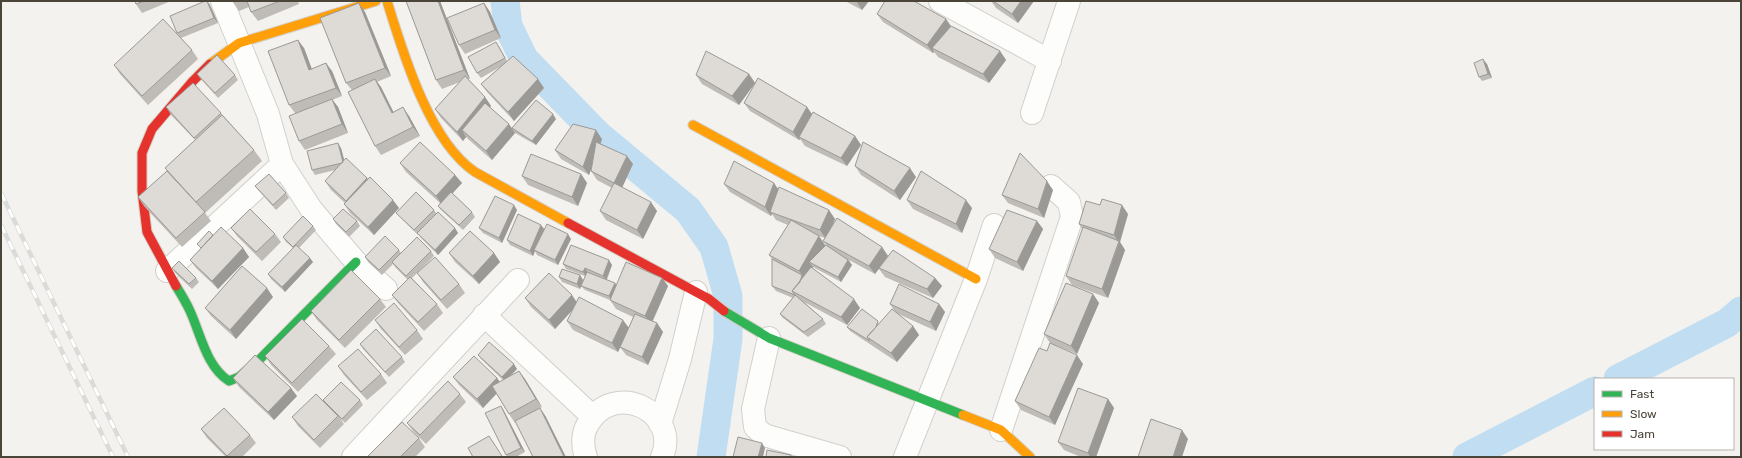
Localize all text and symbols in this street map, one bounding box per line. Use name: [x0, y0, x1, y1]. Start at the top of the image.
legend: [1594, 378, 1734, 450]
text: Fast: [1630, 387, 1654, 401]
text: Slow: [1630, 407, 1657, 421]
text: Jam: [1630, 427, 1655, 441]

